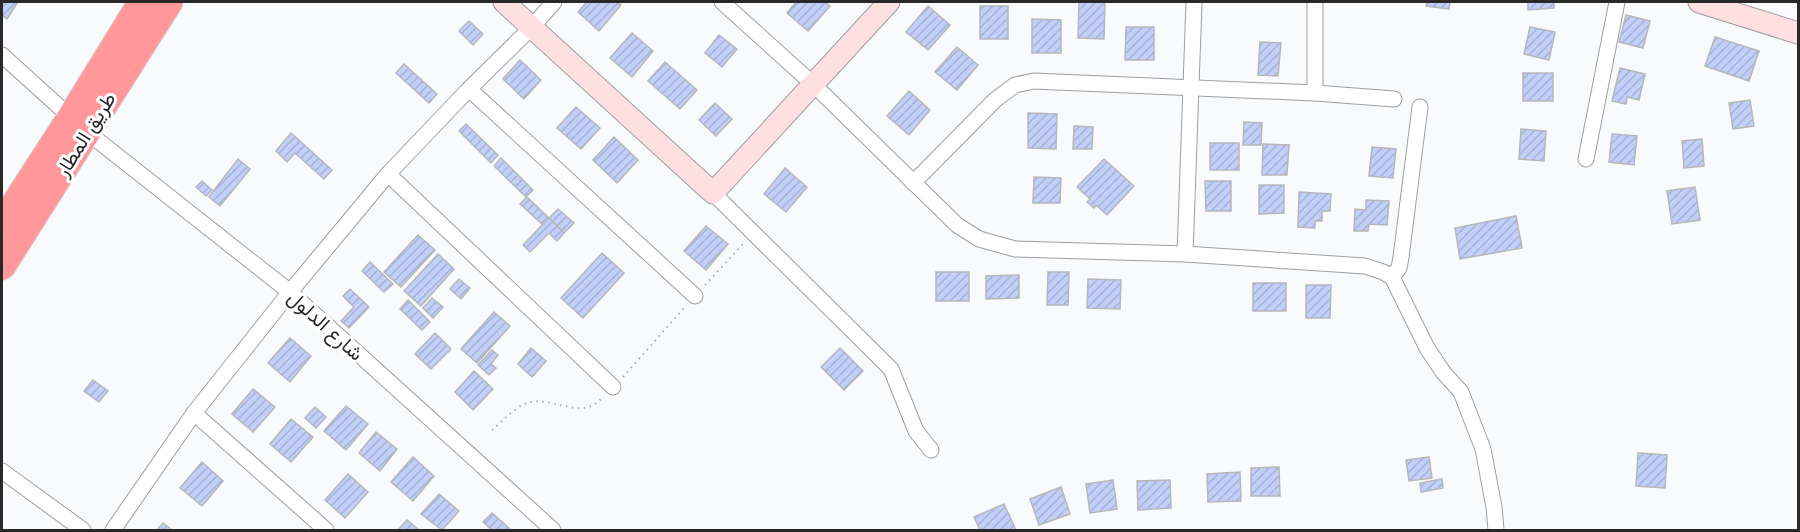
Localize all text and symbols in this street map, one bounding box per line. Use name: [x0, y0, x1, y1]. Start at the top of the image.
street label: طريق المطار: [48, 87, 122, 182]
street label: شارع الدلول: [282, 284, 370, 367]

